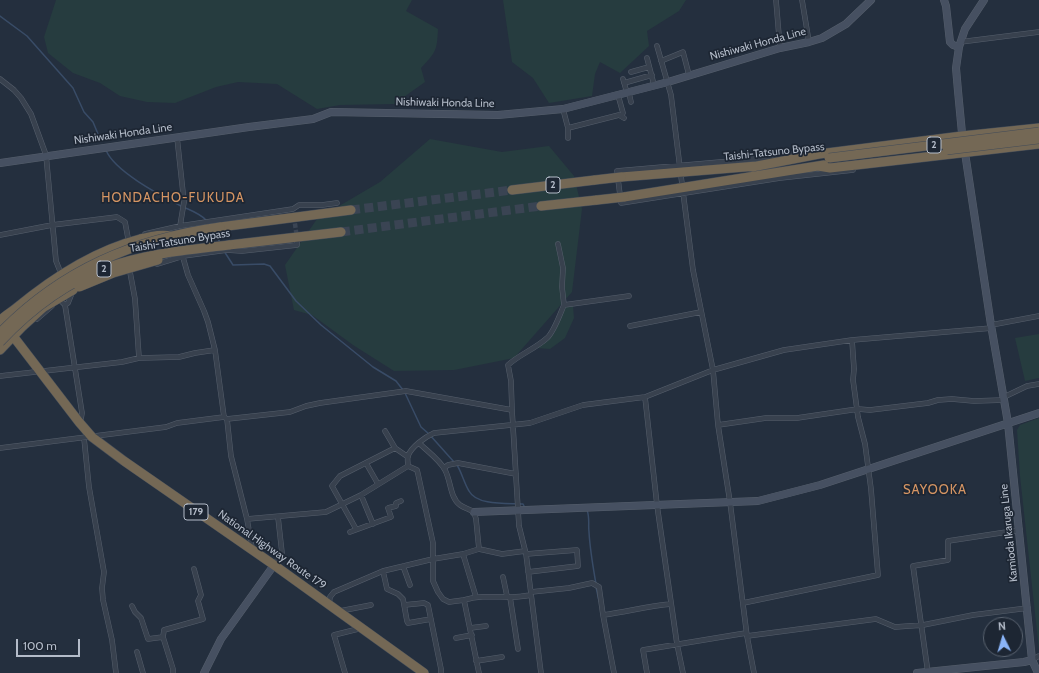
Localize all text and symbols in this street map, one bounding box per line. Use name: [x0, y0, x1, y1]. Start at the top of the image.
street label: Nishiwaki Honda Line: [708, 25, 808, 63]
street label: Nishiwaki Honda Line: [395, 96, 495, 110]
street label: Nishiwaki Honda Line: [73, 121, 173, 147]
road number: 2: [927, 137, 941, 153]
street label: Taishi-Tatsuno Bypass: [723, 140, 825, 164]
road number: 2: [546, 177, 560, 193]
district label: HONDACHO-FUKUDA: [101, 190, 245, 206]
street label: Taishi-Tatsuno Bypass: [129, 227, 231, 255]
road number: 2: [97, 261, 111, 277]
district label: SAYOOKA: [903, 482, 967, 498]
street label: Kamioda Ikaruga Line: [997, 483, 1021, 583]
road number: 179: [184, 504, 208, 520]
street label: National Highway Route 179: [215, 508, 329, 592]
north arrow: [983, 617, 1023, 657]
text: N: [998, 619, 1007, 633]
scale bar: [18, 631, 82, 657]
text: 100 m: [23, 638, 57, 653]

